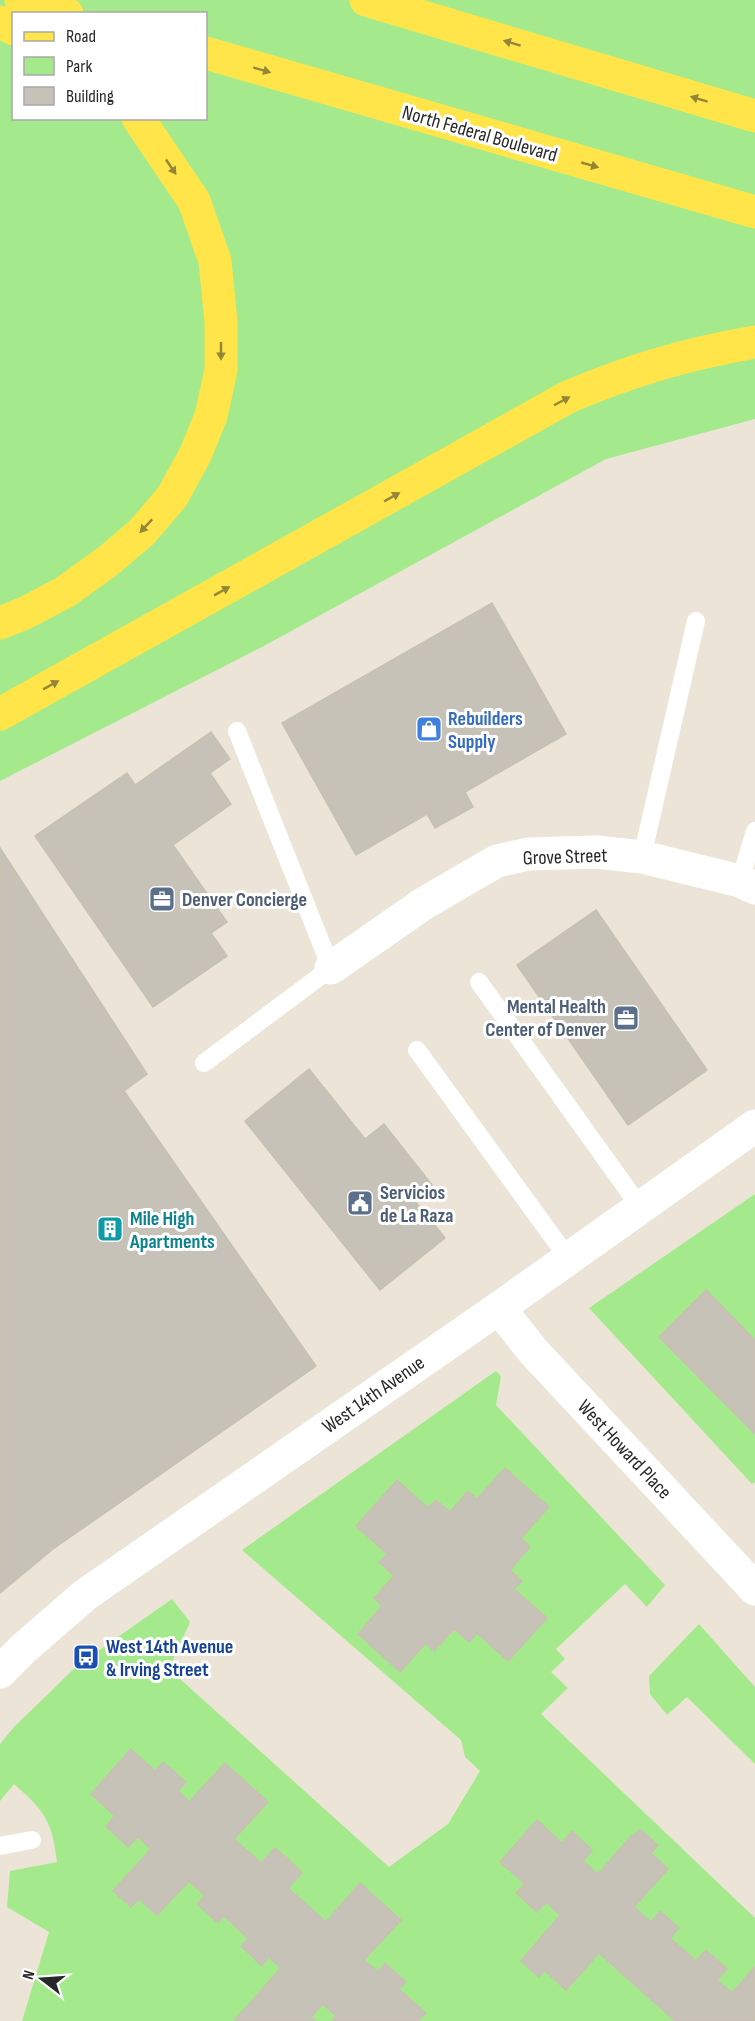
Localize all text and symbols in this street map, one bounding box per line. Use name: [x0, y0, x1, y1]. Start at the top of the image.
legend: [12, 12, 207, 120]
text: Road: [66, 26, 96, 47]
one-way arrow: [503, 38, 521, 47]
text: Park: [66, 56, 92, 77]
one-way arrow: [253, 66, 271, 75]
text: Building: [66, 86, 114, 107]
one-way arrow: [690, 94, 708, 103]
street label: North Federal Boulevard: [399, 100, 560, 168]
one-way arrow: [165, 159, 176, 175]
one-way arrow: [581, 161, 599, 170]
one-way arrow: [216, 342, 226, 361]
one-way arrow: [554, 396, 571, 406]
one-way arrow: [384, 492, 401, 502]
one-way arrow: [139, 519, 153, 534]
one-way arrow: [214, 586, 231, 596]
one-way arrow: [43, 680, 60, 690]
place label: Rebuilders Supply: [448, 707, 523, 754]
shop icon: Rebuilders Supply: [414, 714, 444, 744]
street label: Grove Street: [522, 844, 608, 870]
office icon: Denver Concierge: [147, 884, 177, 914]
place label: Denver Concierge: [182, 888, 307, 912]
place label: Mental Health Center of Denver: [485, 995, 606, 1042]
office icon: Mental Health Center of Denver: [611, 1003, 641, 1033]
place label: Servicios de La Raza: [380, 1181, 453, 1228]
public building icon: Servicios de La Raza: [345, 1188, 375, 1218]
place label: Mile High Apartments: [129, 1207, 215, 1254]
building icon: Mile High Apartments: [95, 1214, 125, 1244]
street label: West 14th Avenue: [318, 1351, 429, 1439]
street label: West Howard Place: [572, 1395, 676, 1504]
place label: West 14th Avenue & Irving Street: [106, 1635, 233, 1682]
bus stop icon: West 14th Avenue & Irving Street: [71, 1642, 101, 1672]
north arrow: [12, 1949, 72, 2009]
text: N: [19, 1968, 39, 1982]

